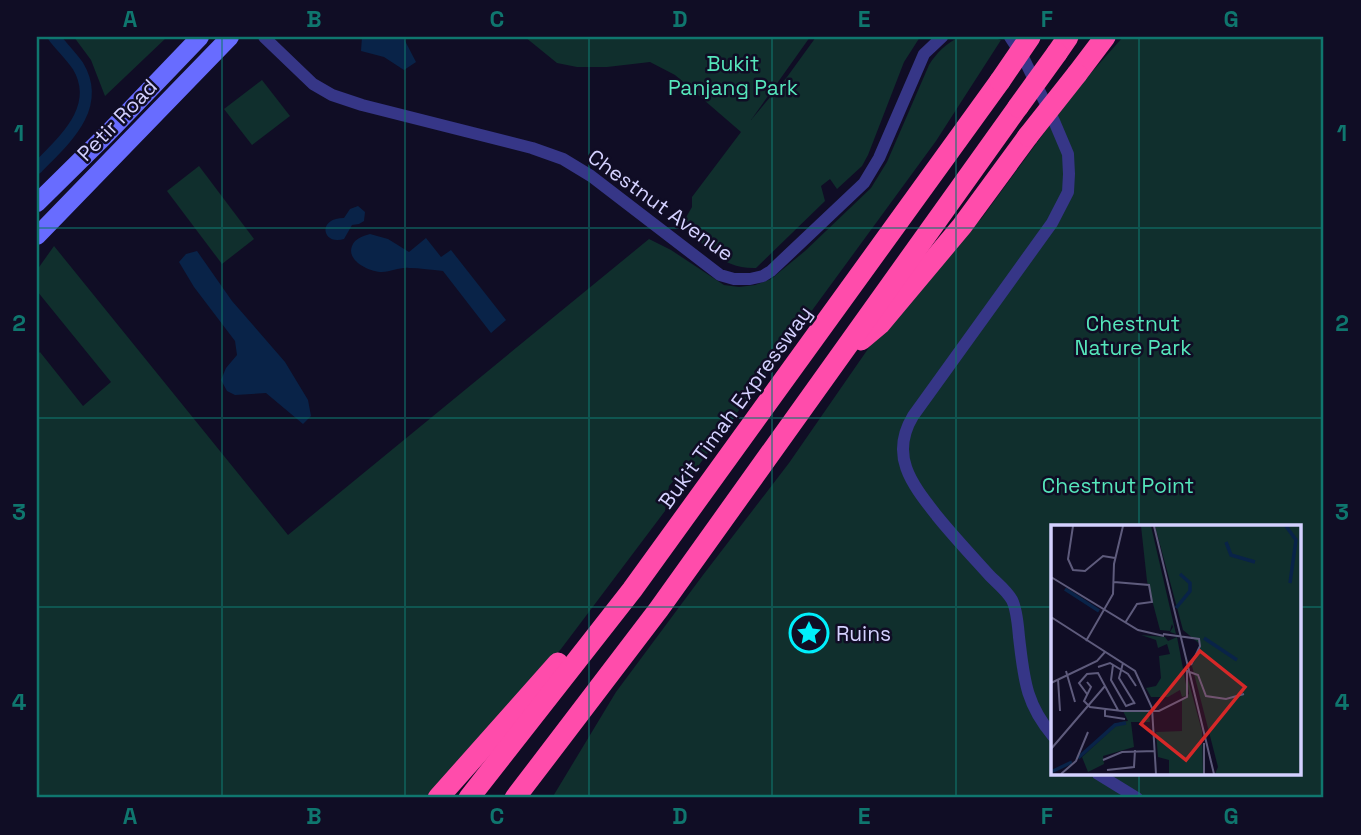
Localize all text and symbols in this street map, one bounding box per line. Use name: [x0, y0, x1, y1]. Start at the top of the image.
text: A: [123, 4, 138, 34]
text: B: [306, 4, 322, 34]
text: C: [490, 4, 504, 34]
text: D: [672, 4, 688, 34]
text: E: [858, 4, 870, 34]
text: F: [1041, 4, 1053, 34]
text: G: [1223, 4, 1239, 34]
park label: Bukit Panjang Park: [668, 50, 798, 101]
street label: Petir Road: [71, 73, 163, 167]
text: 1: [14, 118, 24, 148]
text: 1: [1337, 118, 1347, 148]
street label: Chestnut Avenue: [583, 143, 739, 267]
street label: Bukit Timah Expressway: [652, 300, 818, 514]
text: 2: [12, 308, 26, 338]
text: 2: [1335, 308, 1349, 338]
park label: Chestnut Nature Park: [1075, 310, 1191, 361]
park label: Chestnut Point: [1042, 472, 1194, 499]
text: 3: [12, 497, 26, 527]
text: 3: [1335, 497, 1349, 527]
inset map: [1051, 525, 1302, 776]
place icon: Ruins: [788, 612, 830, 654]
place label: Ruins: [836, 620, 891, 647]
text: 4: [12, 687, 27, 717]
text: 4: [1335, 687, 1350, 717]
text: A: [123, 801, 138, 831]
text: B: [306, 801, 322, 831]
text: C: [490, 801, 504, 831]
text: D: [672, 801, 688, 831]
text: E: [858, 801, 870, 831]
text: F: [1041, 801, 1053, 831]
text: G: [1223, 801, 1239, 831]

